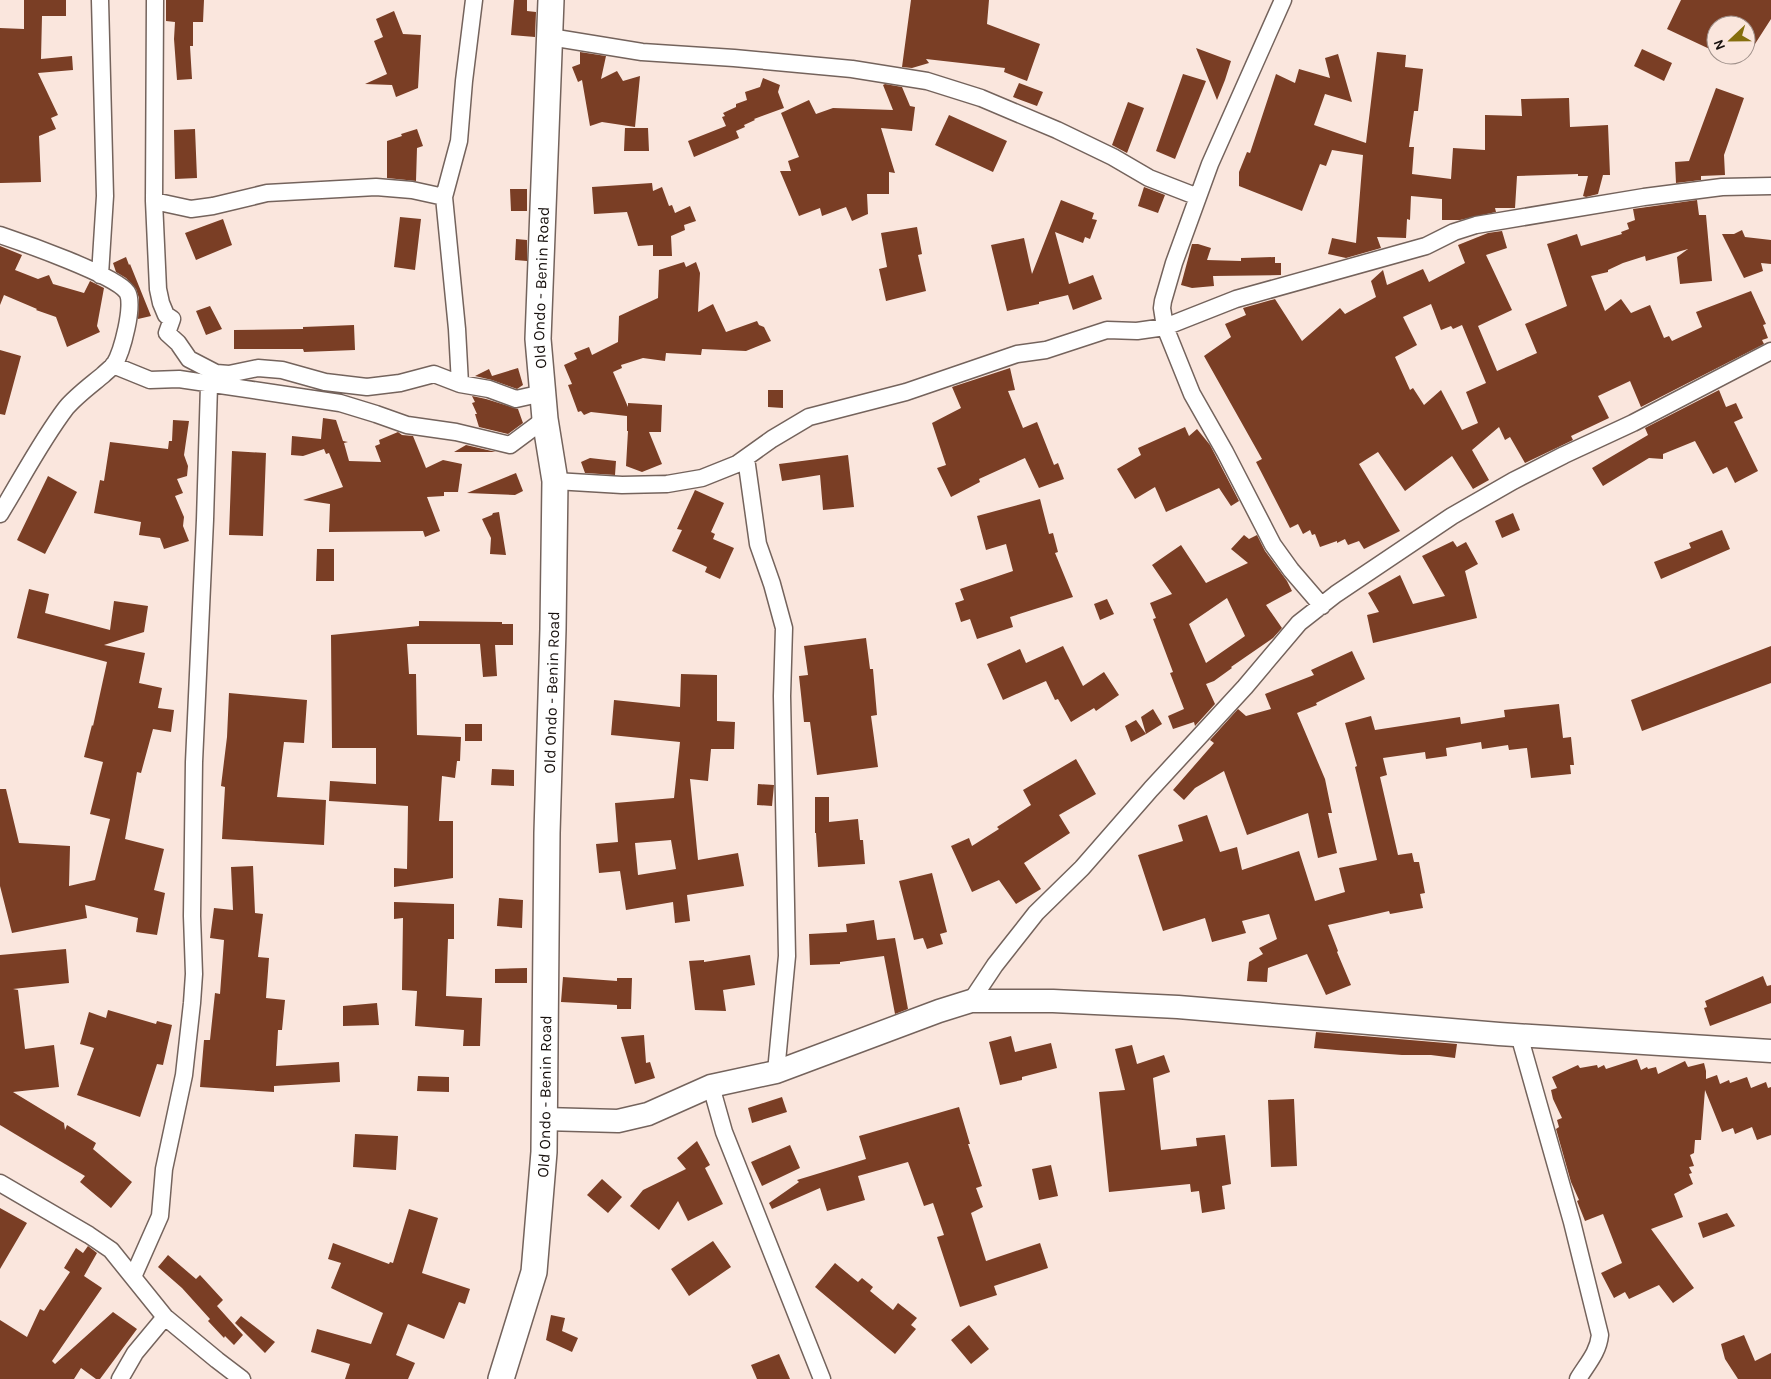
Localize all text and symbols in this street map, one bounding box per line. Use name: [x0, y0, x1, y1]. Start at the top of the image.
north arrow: [1706, 15, 1756, 65]
text: N: [1710, 37, 1729, 53]
street label: Old Ondo - Benin Road: [528, 206, 553, 370]
street label: Old Ondo - Benin Road: [539, 611, 563, 774]
street label: Old Ondo - Benin Road: [532, 1015, 555, 1178]

